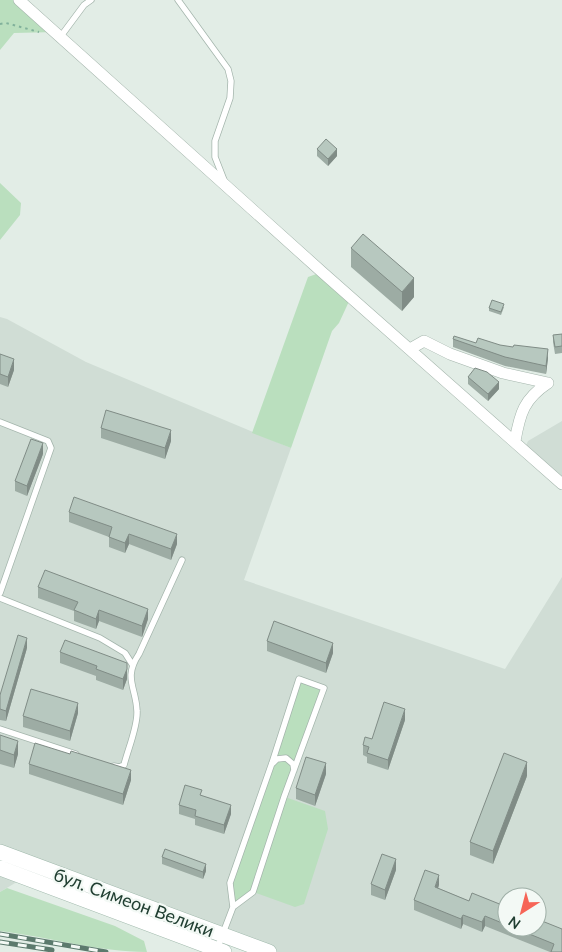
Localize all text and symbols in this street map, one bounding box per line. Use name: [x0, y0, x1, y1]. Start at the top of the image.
street label: бул. Симеон Велики: [51, 863, 217, 941]
north arrow: [497, 887, 547, 937]
text: N: [505, 913, 523, 933]

